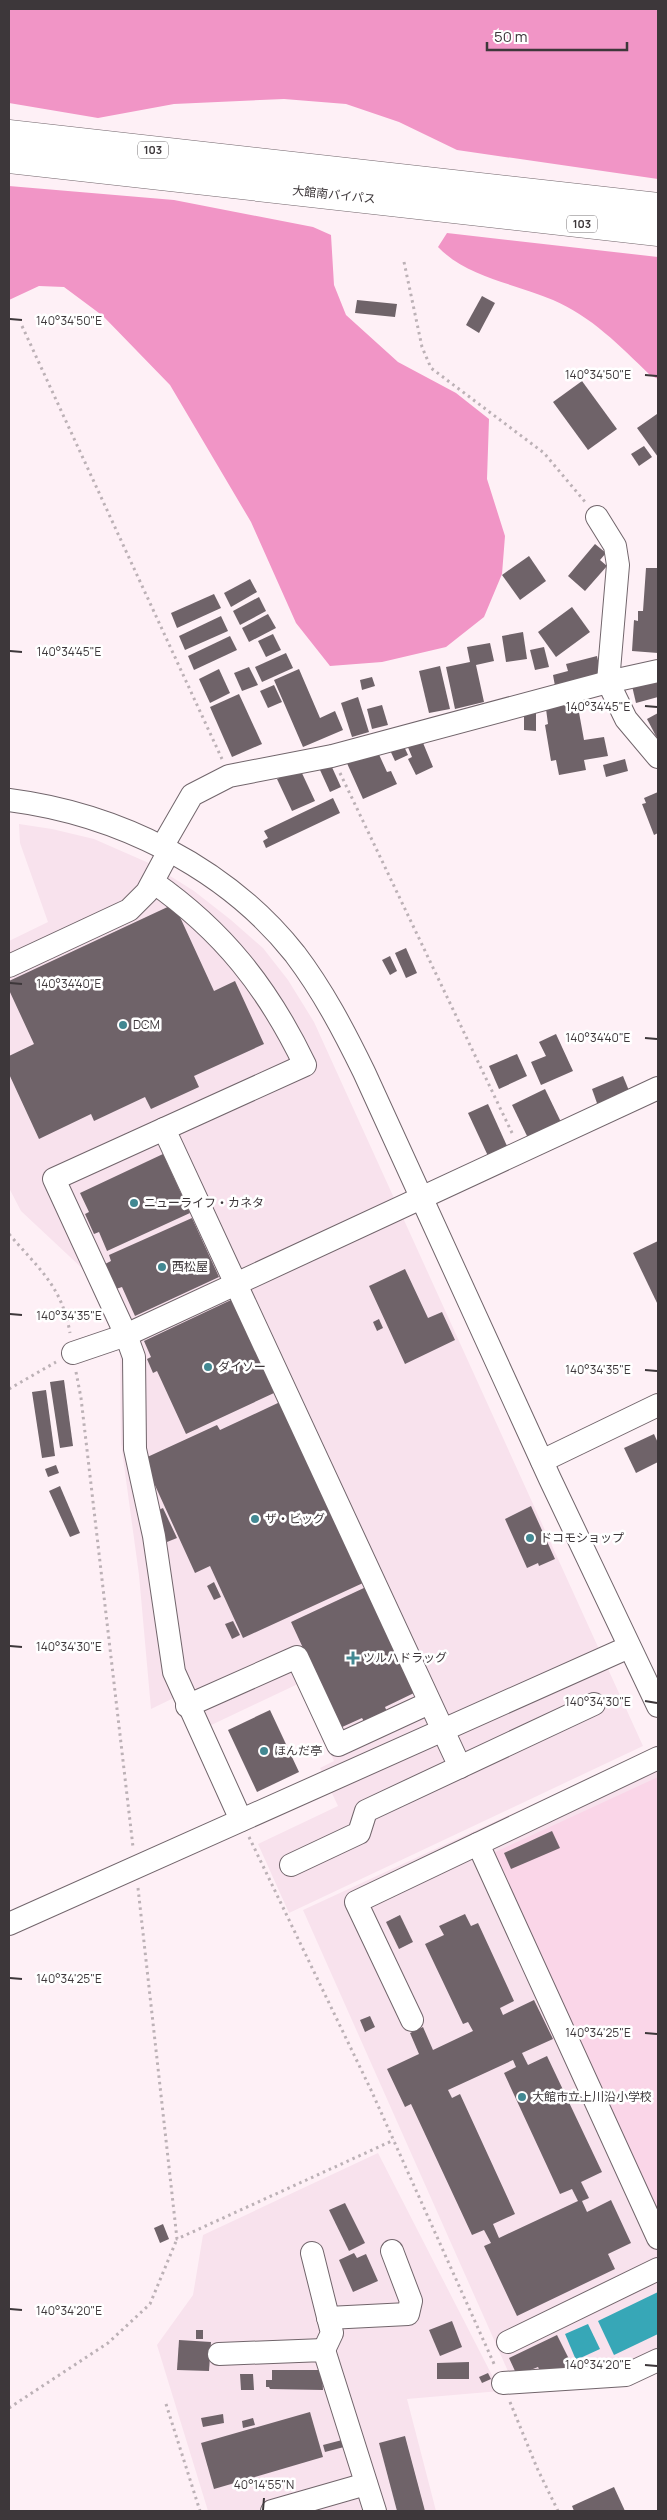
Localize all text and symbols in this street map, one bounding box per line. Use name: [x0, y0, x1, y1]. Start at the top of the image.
scale bar: [487, 20, 627, 52]
text: 50 m: [494, 26, 528, 47]
road number: 103: [138, 142, 168, 158]
street label: 大館南バイパス: [292, 182, 377, 207]
road number: 103: [567, 215, 597, 232]
text: 140°34'50"E: [36, 312, 102, 329]
text: 140°34'50"E: [565, 366, 631, 383]
text: 140°34'45"E: [37, 643, 101, 660]
text: 140°34'45"E: [566, 698, 630, 715]
text: 140°34'40"E: [37, 975, 102, 992]
place label: DCM: [133, 1016, 160, 1033]
marker: DCM: [117, 1019, 129, 1031]
text: 140°34'40"E: [566, 1029, 631, 1046]
place label: ニューライフ・カネタ: [144, 1194, 264, 1211]
marker: ニューライフ・カネタ: [128, 1197, 140, 1209]
place label: 西松屋: [172, 1258, 208, 1275]
marker: 西松屋: [156, 1261, 168, 1273]
text: 140°34'35"E: [36, 1307, 102, 1324]
place label: ダイソー: [218, 1358, 266, 1375]
marker: ダイソー: [202, 1361, 214, 1373]
text: 140°34'35"E: [565, 1361, 631, 1378]
place label: ザ・ビッグ: [265, 1510, 325, 1527]
marker: ザ・ビッグ: [249, 1513, 261, 1525]
place label: ドコモショップ: [540, 1529, 624, 1546]
marker: ドコモショップ: [524, 1532, 536, 1544]
text: 140°34'30"E: [36, 1638, 102, 1655]
place label: ツルハドラッグ: [363, 1649, 447, 1666]
marker: ツルハドラッグ: [347, 1652, 359, 1664]
text: 140°34'30"E: [565, 1693, 631, 1710]
place label: ほんだ亭: [274, 1742, 322, 1759]
marker: ほんだ亭: [258, 1745, 270, 1757]
text: 140°34'25"E: [36, 1970, 102, 1987]
text: 140°34'25"E: [565, 2024, 631, 2041]
place label: 大館市立上川沿小学校: [532, 2088, 652, 2105]
marker: 大館市立上川沿小学校: [516, 2091, 528, 2103]
text: 140°34'20"E: [36, 2302, 102, 2319]
text: 140°34'20"E: [565, 2356, 631, 2373]
text: 40°14'55"N: [234, 2476, 294, 2493]

